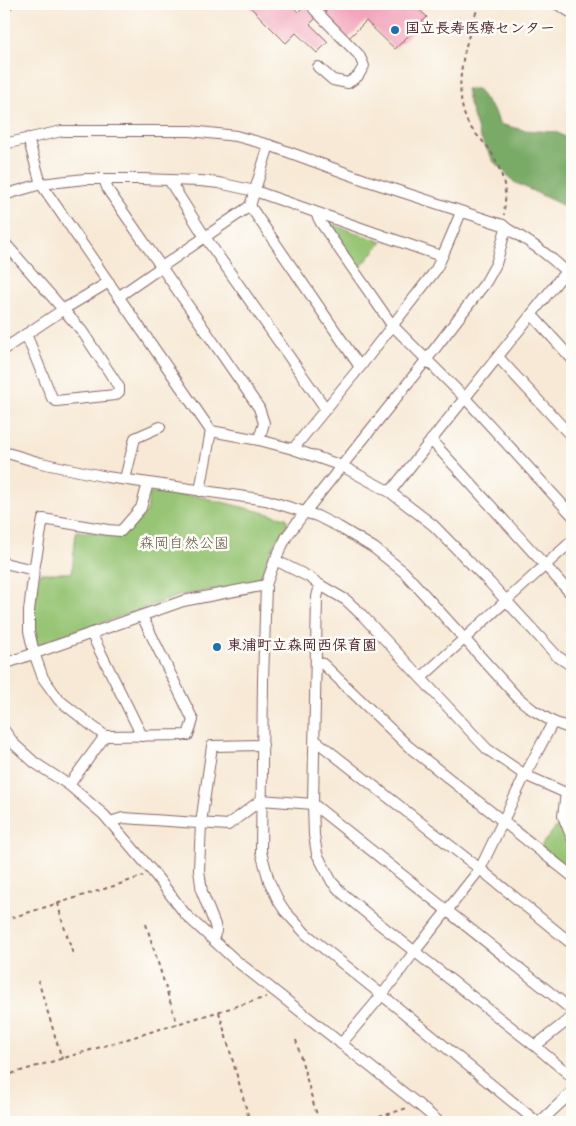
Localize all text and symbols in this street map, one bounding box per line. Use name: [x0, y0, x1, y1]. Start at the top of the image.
place label: 国立長寿医療センター: [405, 19, 555, 41]
marker: 国立長寿医療センター: [389, 24, 401, 36]
park label: 森岡自然公園: [139, 534, 229, 556]
place label: 東浦町立森岡西保育園: [227, 636, 377, 658]
marker: 東浦町立森岡西保育園: [211, 641, 223, 653]

